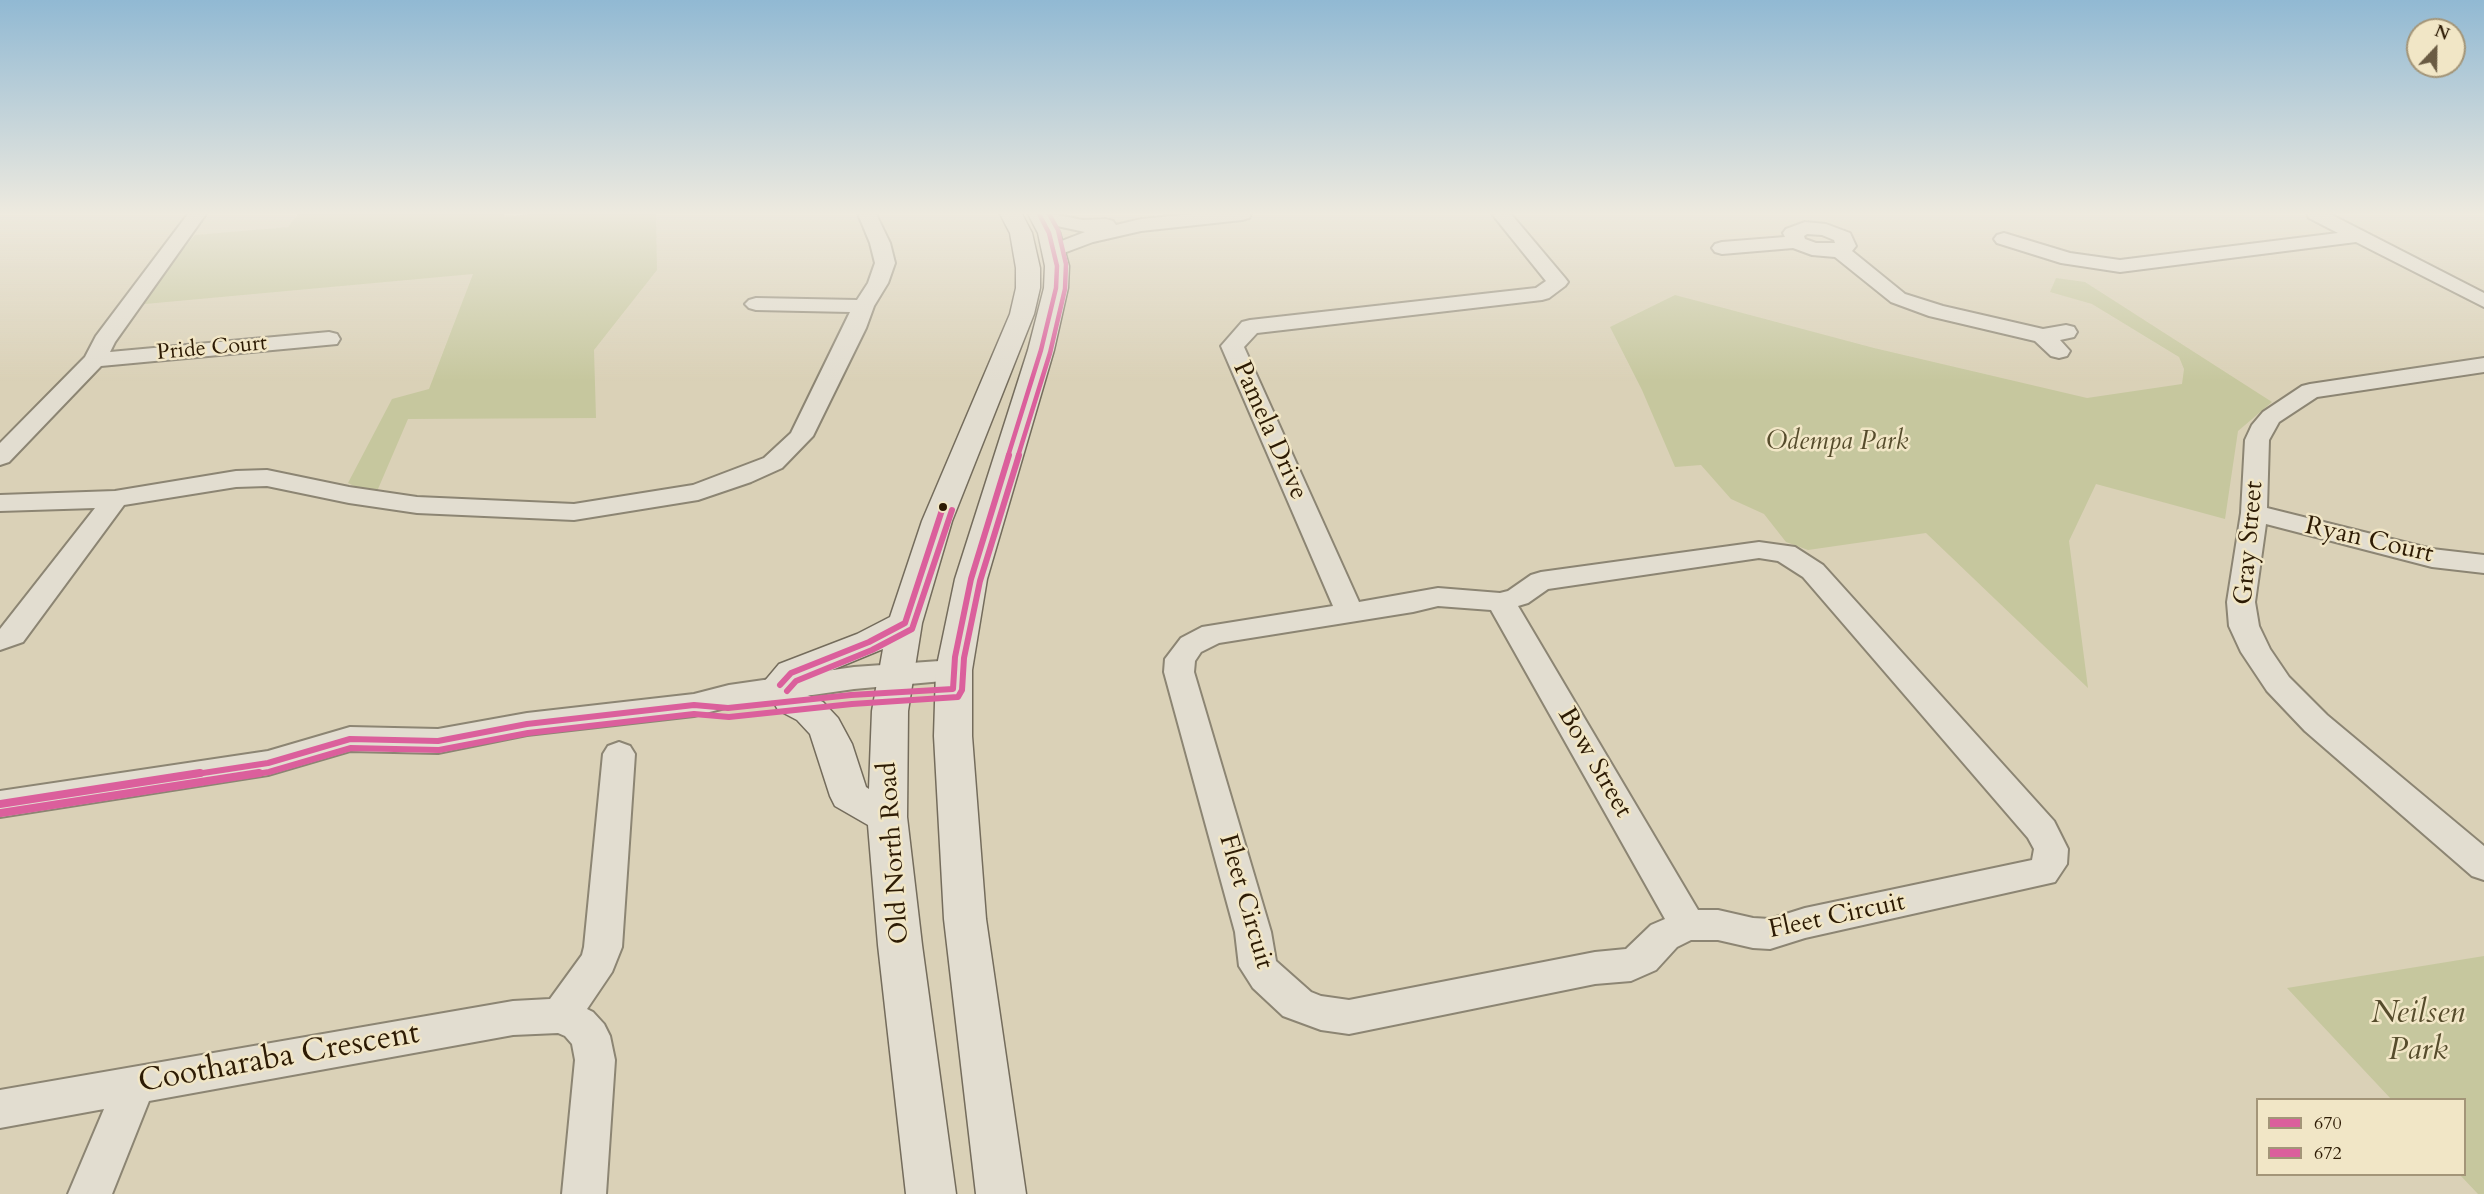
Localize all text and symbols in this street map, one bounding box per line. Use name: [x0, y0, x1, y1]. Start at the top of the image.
north arrow: [2406, 18, 2466, 78]
text: N: [2431, 20, 2453, 46]
street label: Pride Court: [156, 331, 268, 367]
street label: Pamela Drive: [1225, 357, 1313, 505]
park label: Odempa Park: [1766, 427, 1908, 459]
street label: Gray Street: [2229, 480, 2271, 606]
unlabelled marker: [937, 501, 949, 513]
street label: Ryan Court: [2302, 511, 2436, 571]
street label: Bow Street: [1550, 702, 1638, 824]
street label: Old North Road: [873, 761, 917, 945]
street label: Fleet Circuit: [1211, 831, 1279, 973]
street label: Fleet Circuit: [1766, 887, 1908, 947]
park label: Neilsen Park: [2371, 996, 2465, 1071]
street label: Cootharaba Crescent: [136, 1015, 422, 1103]
legend: [2256, 1098, 2466, 1176]
text: 670: [2314, 1111, 2342, 1136]
text: 672: [2314, 1141, 2342, 1166]

